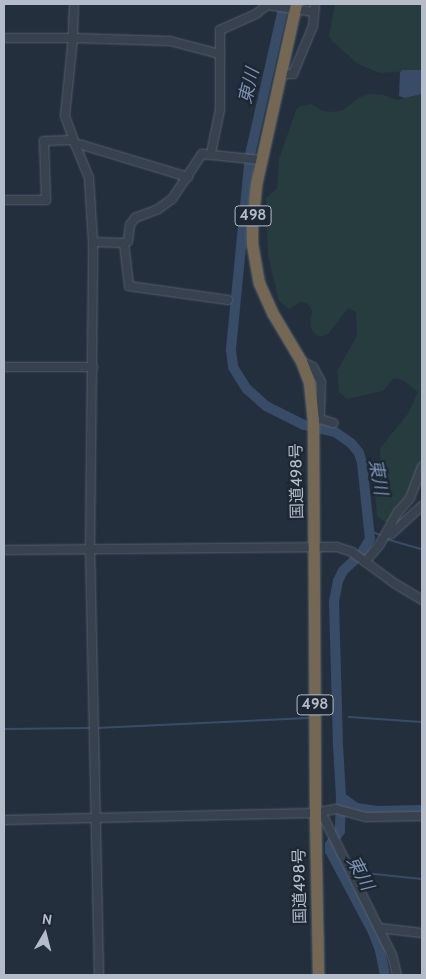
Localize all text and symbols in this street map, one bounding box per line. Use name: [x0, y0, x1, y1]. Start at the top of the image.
water label: 東川: [234, 66, 264, 106]
road number: 498: [234, 204, 272, 228]
street label: 国道498号: [287, 443, 307, 519]
water label: 東川: [364, 457, 392, 497]
road number: 498: [296, 692, 334, 718]
street label: 国道498号: [290, 848, 310, 924]
water label: 東川: [342, 852, 378, 894]
north arrow: [20, 909, 70, 959]
text: N: [41, 910, 53, 929]

